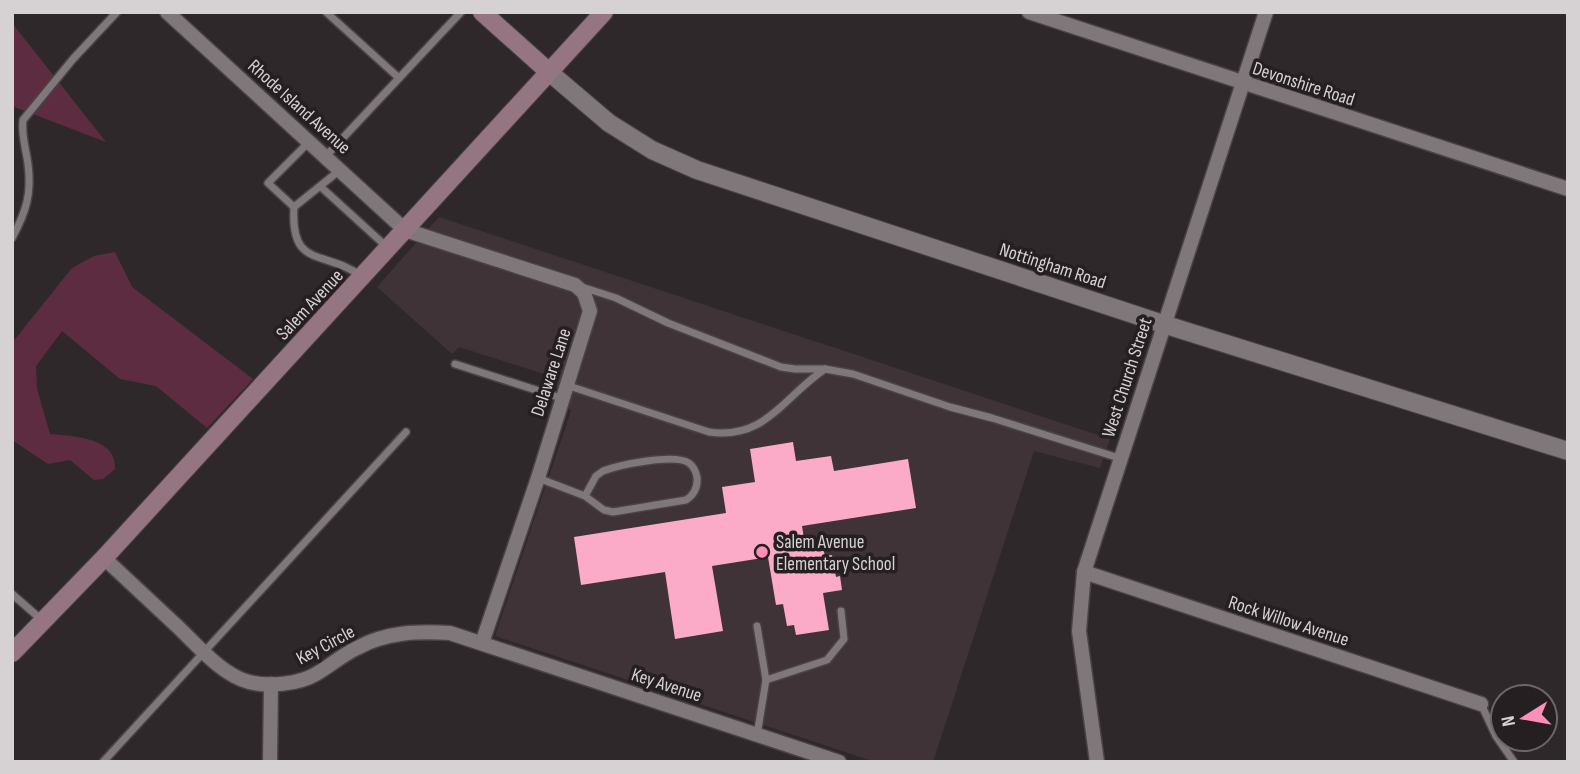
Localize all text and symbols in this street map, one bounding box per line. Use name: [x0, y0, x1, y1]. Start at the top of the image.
street label: Rhode Island Avenue: [243, 55, 355, 159]
street label: Devonshire Road: [1250, 57, 1358, 112]
street label: Nottingham Road: [996, 238, 1109, 294]
street label: Salem Avenue: [272, 265, 349, 345]
street label: West Church Street: [1097, 314, 1158, 440]
street label: Delaware Lane: [526, 325, 576, 419]
place label: Salem Avenue Elementary School: [776, 531, 895, 576]
marker: Salem Avenue Elementary School: [754, 544, 770, 560]
street label: Rock Willow Avenue: [1225, 591, 1352, 652]
street label: Key Circle: [293, 620, 359, 670]
street label: Key Avenue: [628, 663, 705, 708]
north arrow: [1489, 683, 1559, 753]
text: N: [1497, 714, 1521, 728]

